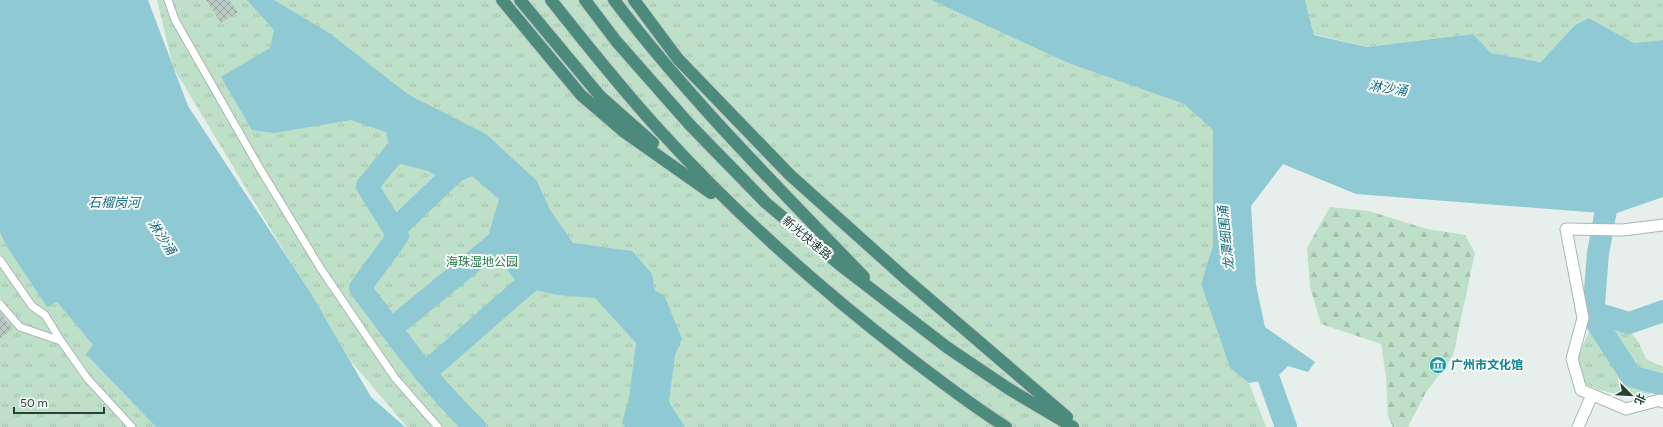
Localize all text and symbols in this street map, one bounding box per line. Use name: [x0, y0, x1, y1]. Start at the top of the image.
water label: 淋沙涌: [1368, 78, 1410, 99]
water label: 石榴岗河: [88, 195, 143, 210]
water label: 龙潭细围涌: [1215, 203, 1237, 271]
street label: 新光快速路: [780, 213, 834, 263]
water label: 淋沙涌: [145, 217, 180, 259]
park label: 海珠湿地公园: [446, 255, 518, 269]
museum icon: 广州市文化馆: [1428, 355, 1448, 375]
place label: 广州市文化馆: [1451, 358, 1523, 372]
north arrow: [1611, 375, 1651, 415]
scale bar: [14, 389, 104, 415]
text: 北: [1632, 391, 1648, 407]
text: 50 m: [20, 396, 48, 410]

